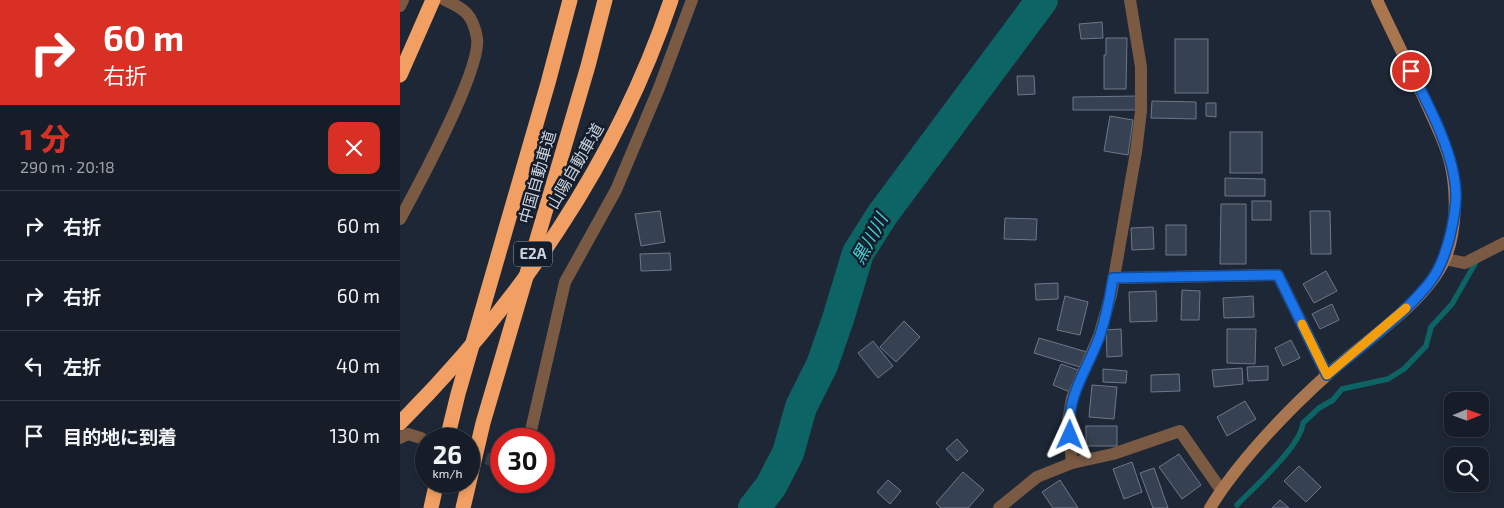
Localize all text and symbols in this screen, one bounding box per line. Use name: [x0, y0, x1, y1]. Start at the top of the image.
text: 60 m: [103, 16, 184, 58]
icon: right: [20, 20, 85, 85]
pin: [1390, 50, 1432, 92]
icon: arrive: [1397, 57, 1425, 85]
text: 右折: [103, 62, 147, 88]
street label: 山陽自動車道: [542, 119, 607, 212]
text: 1 分: [20, 120, 70, 156]
button: close: [328, 122, 380, 174]
street label: 中国自動車道: [514, 128, 559, 226]
text: 290 m · 20:18: [20, 157, 115, 176]
water label: 黒川川: [846, 208, 893, 267]
icon: right: [20, 212, 48, 240]
text: 60 m: [337, 214, 380, 237]
text: 右折: [63, 215, 101, 238]
road number: E2A: [514, 242, 552, 266]
icon: right: [20, 282, 48, 310]
text: 60 m: [337, 284, 380, 307]
text: 右折: [63, 285, 101, 308]
icon: left: [20, 352, 48, 380]
text: 40 m: [336, 354, 380, 377]
text: 左折: [63, 355, 101, 378]
north arrow: [1444, 392, 1489, 438]
map controls: [1444, 392, 1489, 492]
position arrow: [1043, 408, 1095, 460]
icon: arrive: [20, 422, 48, 450]
text: 130 m: [330, 424, 380, 447]
text: 目的地に到着: [63, 425, 177, 448]
speed limit sign: 30: [490, 428, 555, 493]
text: 26: [433, 439, 462, 469]
button: search: [1444, 447, 1489, 492]
text: km/h: [433, 466, 462, 480]

